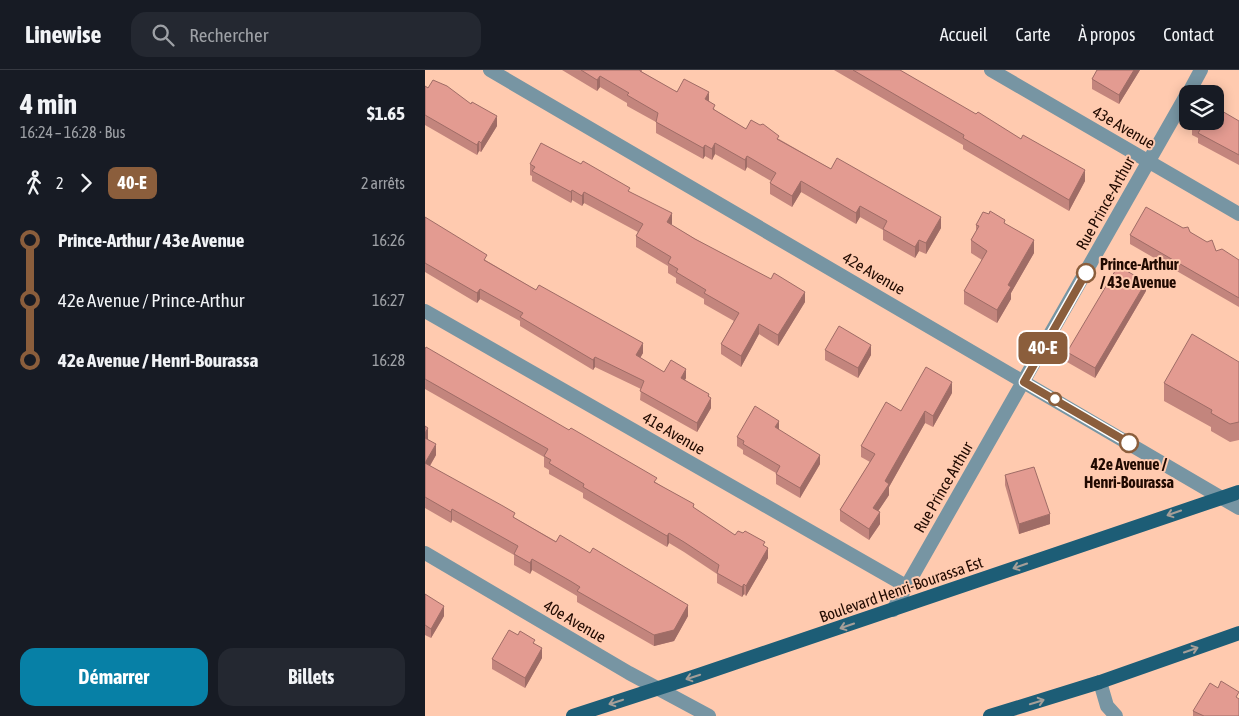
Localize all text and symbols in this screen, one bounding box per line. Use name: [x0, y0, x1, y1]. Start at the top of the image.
search box: [131, 12, 481, 57]
text: Linewise: [25, 21, 101, 48]
icon: search: [149, 21, 177, 49]
text: Rechercher: [189, 24, 268, 46]
text: Accueil: [940, 24, 988, 45]
text: Carte: [1016, 24, 1050, 45]
text: À propos: [1078, 24, 1135, 45]
text: Contact: [1163, 24, 1214, 45]
map controls: [1179, 85, 1224, 130]
button: layers: [1179, 85, 1224, 130]
text: 4 min: [20, 88, 77, 120]
text: $1.65: [367, 102, 405, 124]
street label: 43e Avenue: [1090, 102, 1158, 152]
text: 16:24 – 16:28 · Bus: [20, 123, 125, 141]
street label: Rue Prince-Arthur: [1072, 153, 1138, 253]
icon: walk: [20, 169, 48, 197]
icon: forward: [72, 169, 100, 197]
text: 40-E: [118, 172, 147, 193]
text: 2: [56, 174, 64, 192]
text: 2 arrêts: [361, 174, 405, 192]
text: Prince-Arthur / 43e Avenue: [58, 229, 244, 251]
text: 16:26: [372, 231, 405, 249]
street label: 42e Avenue: [840, 248, 908, 298]
place label: Prince-Arthur / 43e Avenue: [1100, 255, 1179, 291]
marker: Prince-Arthur / 43e Avenue: [1076, 263, 1096, 283]
text: 42e Avenue / Prince-Arthur: [58, 289, 244, 311]
text: 16:27: [372, 291, 405, 309]
line badge: 40-E: [1008, 332, 1078, 364]
text: 40-E: [1028, 337, 1058, 358]
text: 42e Avenue / Henri-Bourassa: [58, 349, 258, 371]
text: 16:28: [372, 351, 405, 369]
unlabelled marker: [1048, 392, 1062, 406]
street label: 41e Avenue: [640, 408, 708, 458]
marker: 42e Avenue / Henri-Bourassa: [1119, 433, 1139, 453]
street label: Rue Prince Arthur: [910, 438, 976, 536]
place label: 42e Avenue / Henri-Bourassa: [1084, 455, 1174, 491]
one-way arrow: [1167, 509, 1182, 518]
street label: Boulevard Henri-Bourassa Est: [817, 552, 986, 625]
one-way arrow: [1013, 562, 1029, 571]
street label: 40e Avenue: [541, 596, 609, 646]
one-way arrow: [840, 621, 856, 631]
one-way arrow: [1183, 645, 1198, 654]
button: Démarrer: [20, 648, 208, 706]
button: Billets: [218, 648, 405, 706]
one-way arrow: [686, 673, 702, 683]
one-way arrow: [1029, 696, 1045, 706]
one-way arrow: [609, 698, 625, 707]

